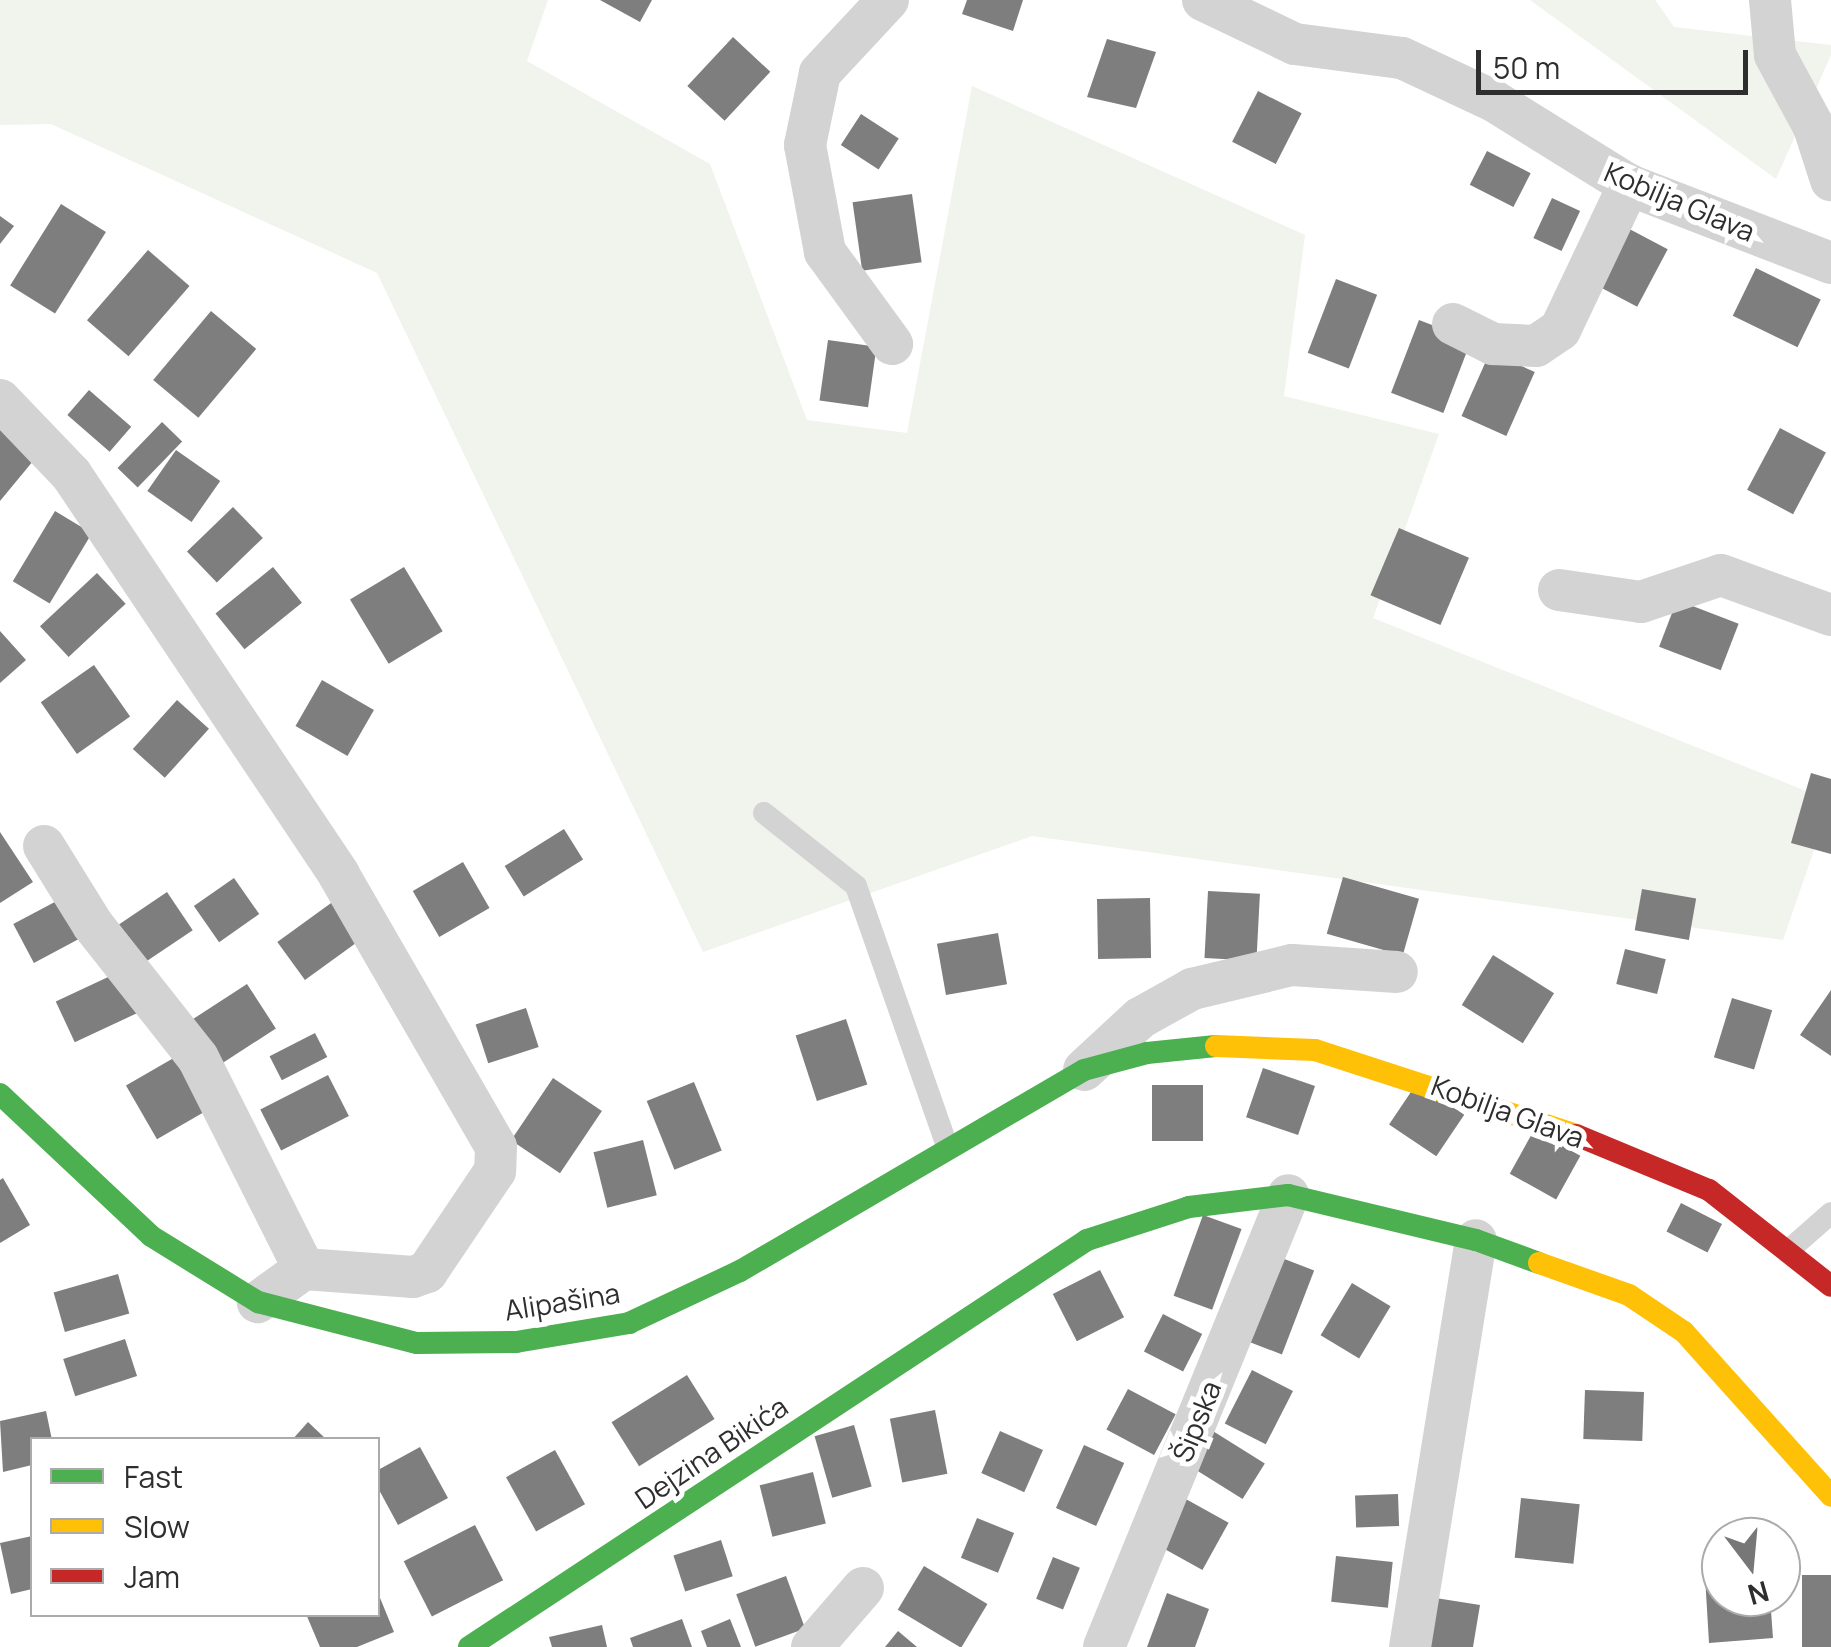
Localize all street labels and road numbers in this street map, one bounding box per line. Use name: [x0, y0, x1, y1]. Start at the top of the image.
street label: Kobilja Glava: [1600, 154, 1760, 248]
street label: Kobilja Glava: [1427, 1068, 1589, 1154]
street label: Alipašina: [502, 1275, 622, 1327]
street label: Šipska: [1165, 1376, 1227, 1466]
street label: Dejzina Bikića: [628, 1389, 794, 1515]

